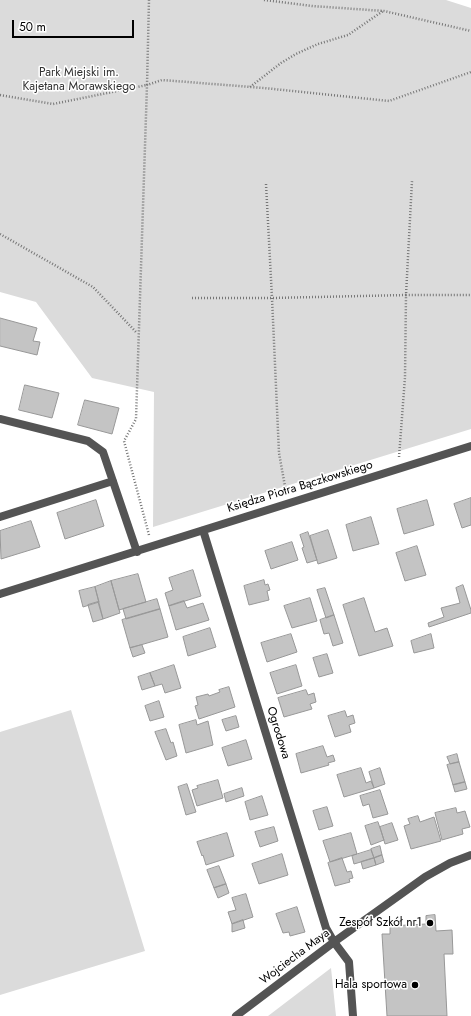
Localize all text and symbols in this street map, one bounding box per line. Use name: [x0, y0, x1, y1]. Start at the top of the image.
scale bar: [14, 12, 136, 38]
text: 50 m: [19, 18, 46, 36]
park label: Park Miejski im. Kajetana Morawskiego: [22, 66, 136, 94]
street label: Księdza Piotra Bączkowskiego: [225, 458, 375, 516]
street label: Ogrodowa: [263, 705, 293, 761]
place label: Zespół Szkół nr1: [339, 916, 422, 930]
marker: Zespół Szkół nr1: [425, 918, 435, 928]
street label: Wojciecha Maya: [257, 926, 333, 988]
place label: Hala sportowa: [335, 978, 407, 992]
marker: Hala sportowa: [410, 980, 420, 990]

